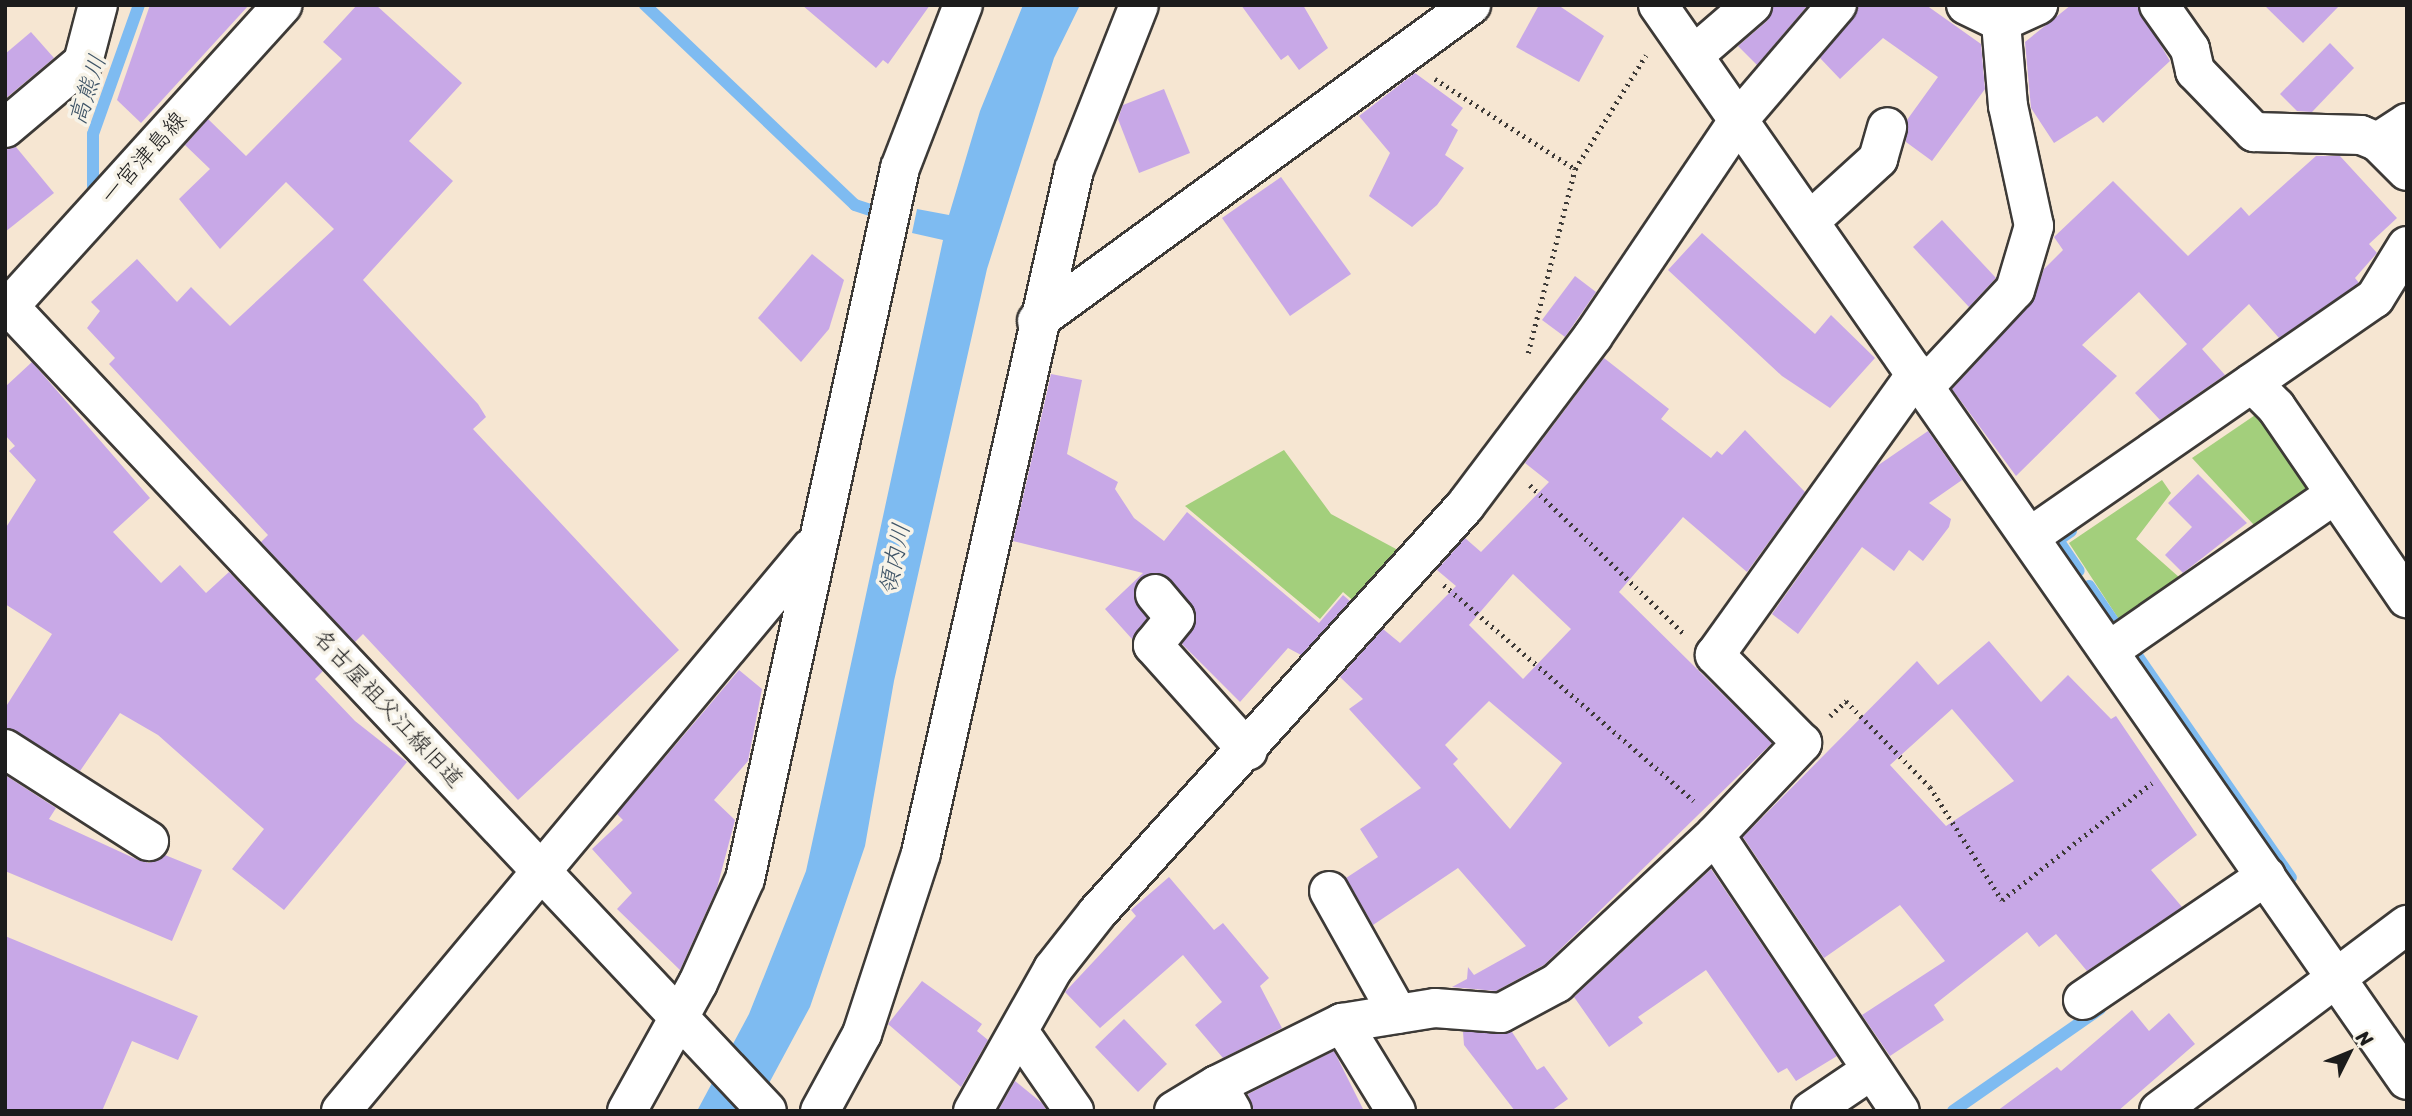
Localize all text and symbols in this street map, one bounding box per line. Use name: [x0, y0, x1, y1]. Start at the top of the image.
water label: 高熊川: [63, 51, 113, 129]
street label: 一宮津島線: [95, 106, 193, 210]
water label: 領内川: [873, 521, 917, 597]
street label: 名古屋祖父江線旧道: [307, 624, 469, 794]
north arrow: [2314, 1018, 2384, 1088]
text: N: [2348, 1022, 2381, 1054]

